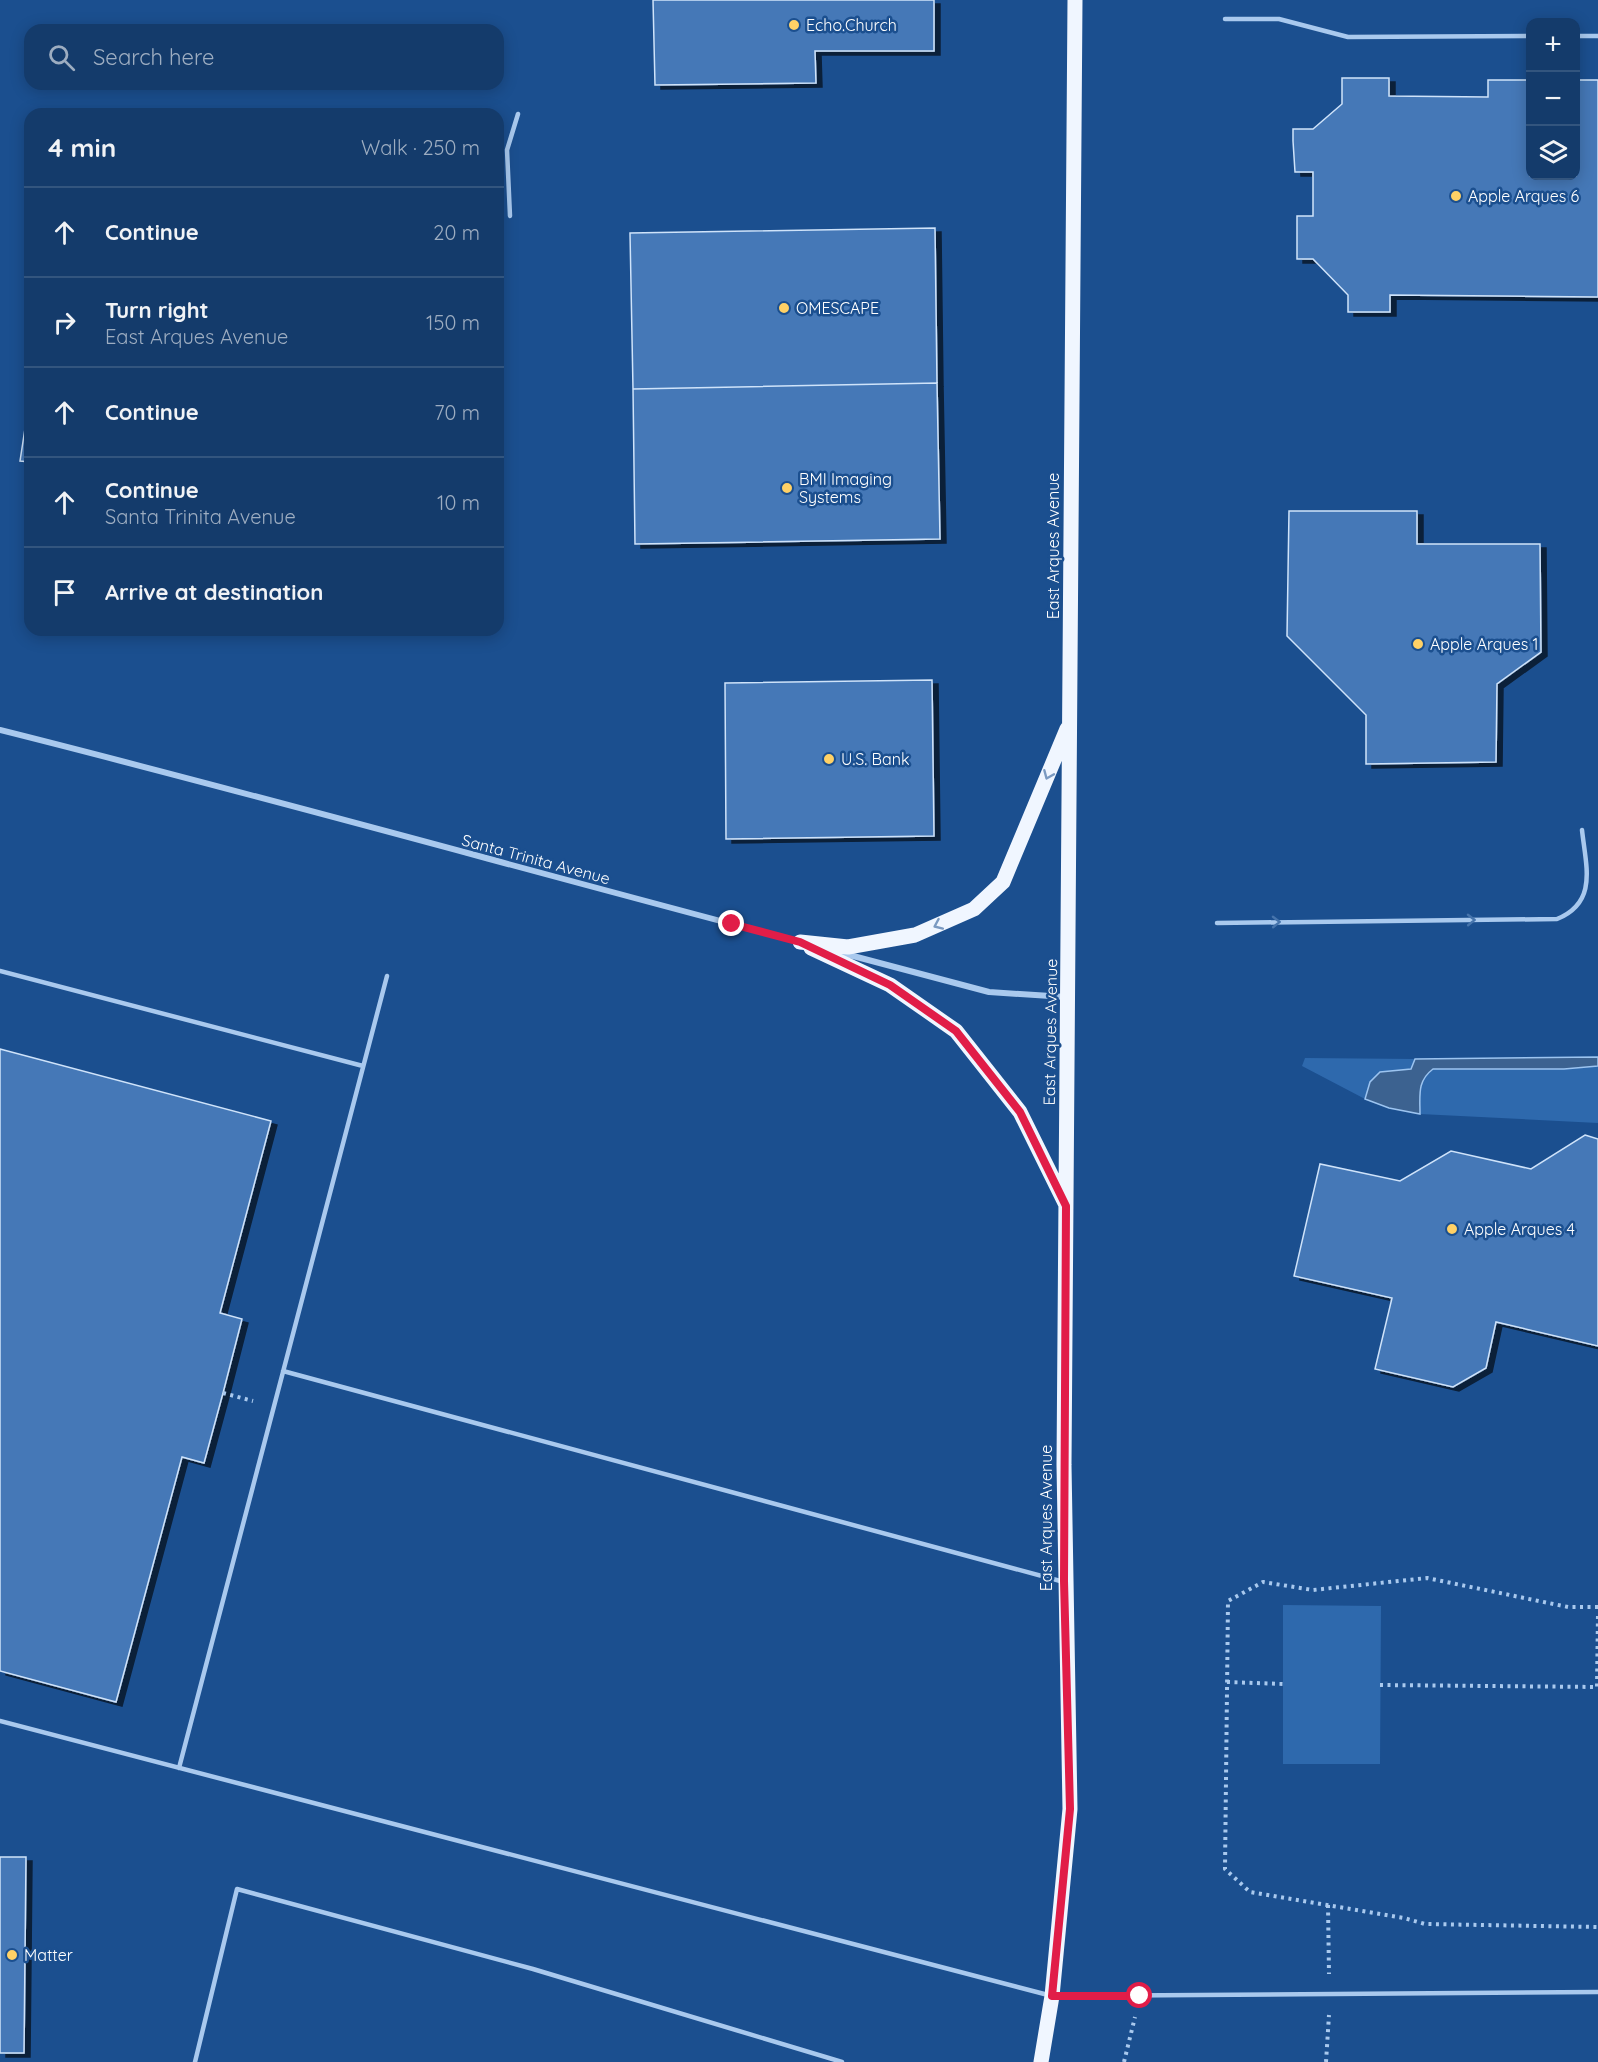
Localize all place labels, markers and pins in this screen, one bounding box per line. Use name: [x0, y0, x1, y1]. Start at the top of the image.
place label: Echo.Church: [806, 15, 897, 35]
marker: Echo.Church: [787, 18, 801, 32]
place label: Apple Arques 6: [1468, 186, 1580, 206]
marker: Apple Arques 6: [1449, 189, 1463, 203]
place label: OMESCAPE: [796, 298, 879, 318]
marker: OMESCAPE: [777, 301, 791, 315]
place label: BMI Imaging Systems: [799, 469, 892, 507]
marker: BMI Imaging Systems: [780, 481, 794, 495]
place label: Apple Arques 1: [1430, 634, 1538, 654]
marker: Apple Arques 1: [1411, 637, 1425, 651]
place label: U.S. Bank: [841, 749, 909, 769]
marker: U.S. Bank: [822, 752, 836, 766]
place label: Apple Arques 4: [1464, 1219, 1575, 1239]
marker: Apple Arques 4: [1445, 1222, 1459, 1236]
place label: Matter: [24, 1945, 73, 1965]
marker: Matter: [5, 1948, 19, 1962]

